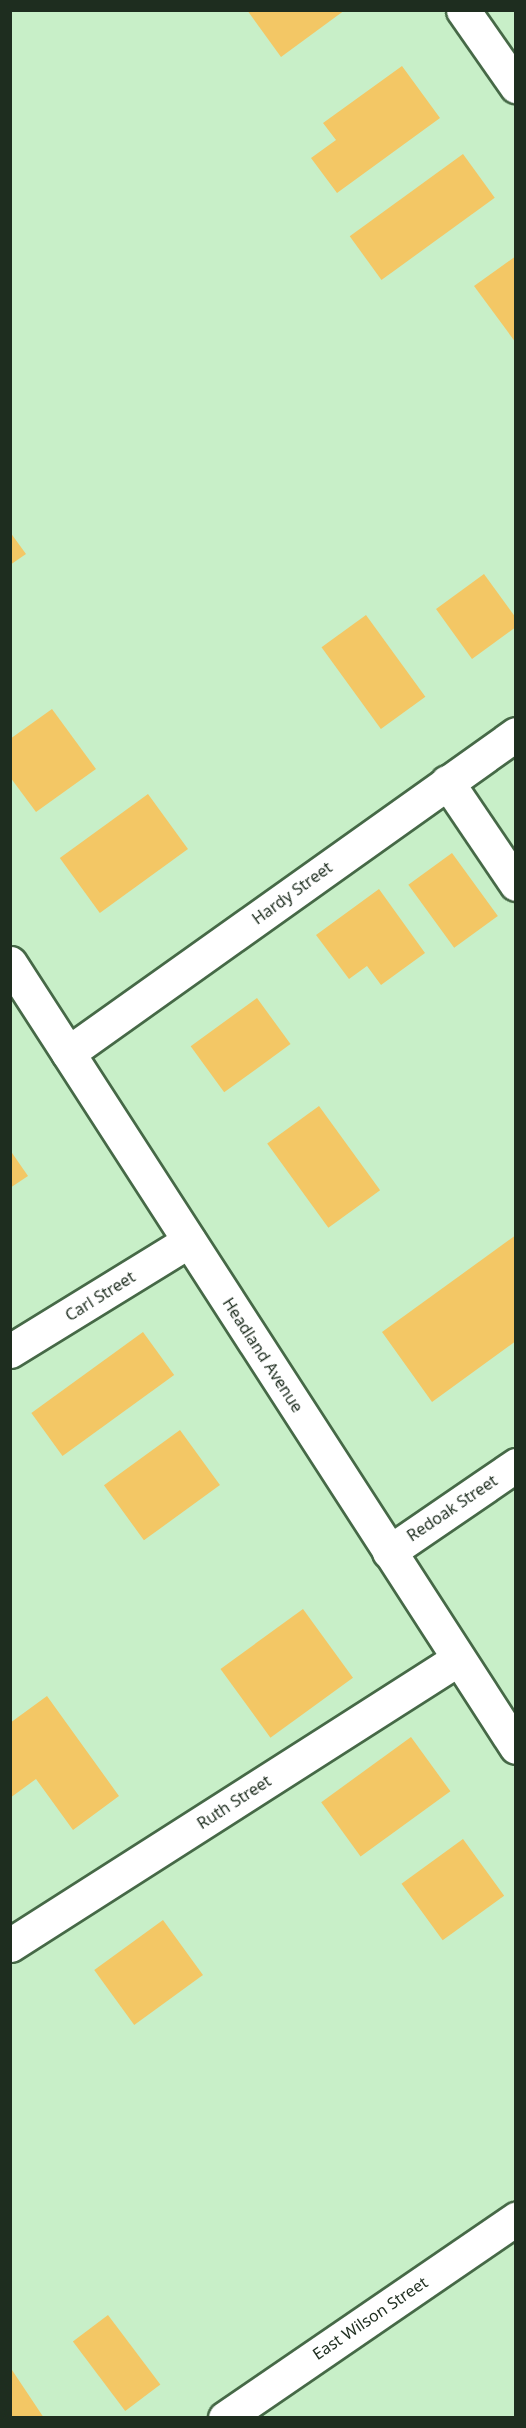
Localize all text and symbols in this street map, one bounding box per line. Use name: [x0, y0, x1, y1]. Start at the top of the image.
street label: Hardy Street: [248, 858, 336, 928]
street label: Carl Street: [62, 1267, 138, 1325]
street label: Headland Avenue: [219, 1294, 307, 1416]
street label: Redoak Street: [403, 1471, 501, 1545]
street label: Ruth Street: [193, 1771, 275, 1833]
street label: East Wilson Street: [309, 2272, 431, 2364]

